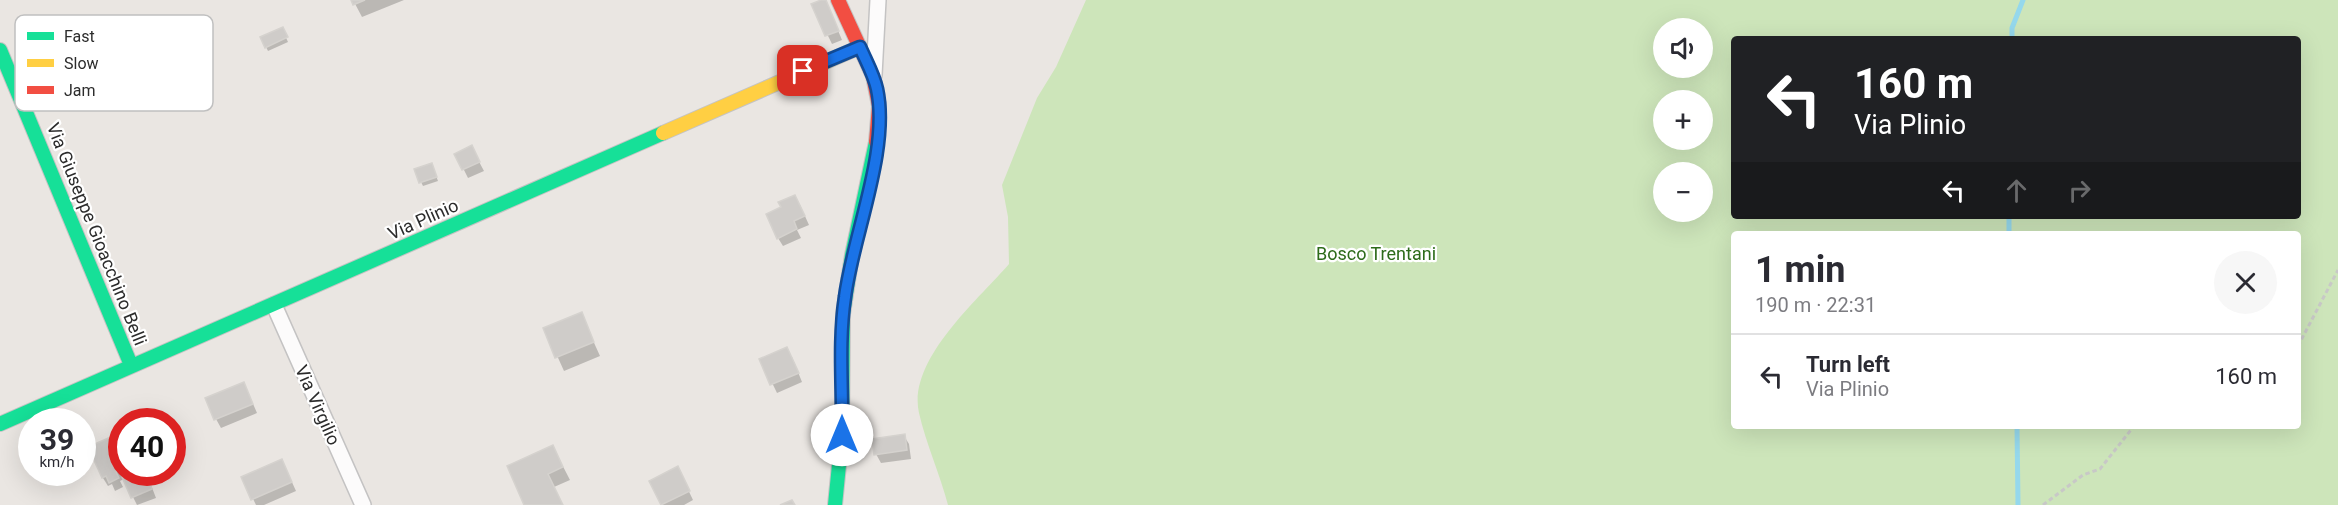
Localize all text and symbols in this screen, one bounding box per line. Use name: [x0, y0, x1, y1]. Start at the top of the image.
legend: [15, 15, 213, 111]
map controls: [1653, 18, 1713, 222]
button: sound: [1653, 18, 1713, 78]
text: Fast: [64, 27, 95, 46]
pin: [777, 45, 828, 96]
text: Slow: [64, 54, 99, 73]
icon: arrive: [786, 54, 819, 87]
text: 160 m: [1854, 59, 1973, 108]
icon: left: [1755, 60, 1833, 138]
text: Jam: [64, 81, 96, 100]
button: +: [1653, 90, 1713, 150]
text: Via Plinio: [1854, 109, 1966, 141]
street label: Via Giuseppe Gioacchino Belli: [43, 120, 151, 348]
button: −: [1653, 162, 1713, 222]
icon: left: [1937, 174, 1970, 207]
icon: ahead: [2000, 174, 2033, 207]
icon: right: [2063, 174, 2096, 207]
street label: Via Plinio: [385, 194, 461, 244]
park label: Bosco Trentani: [1316, 243, 1436, 264]
text: 1 min: [1755, 249, 1846, 291]
button: close: [2214, 251, 2277, 314]
text: 190 m · 22:31: [1755, 293, 1876, 317]
text: Turn left: [1806, 352, 1890, 377]
icon: left: [1755, 360, 1788, 393]
street label: Via Virgilio: [291, 362, 345, 448]
text: 160 m: [2215, 364, 2277, 389]
text: Via Plinio: [1806, 377, 1889, 401]
position arrow: [810, 403, 874, 467]
speed limit sign: 40: [108, 408, 186, 486]
text: 39: [40, 422, 74, 457]
text: km/h: [39, 453, 75, 471]

